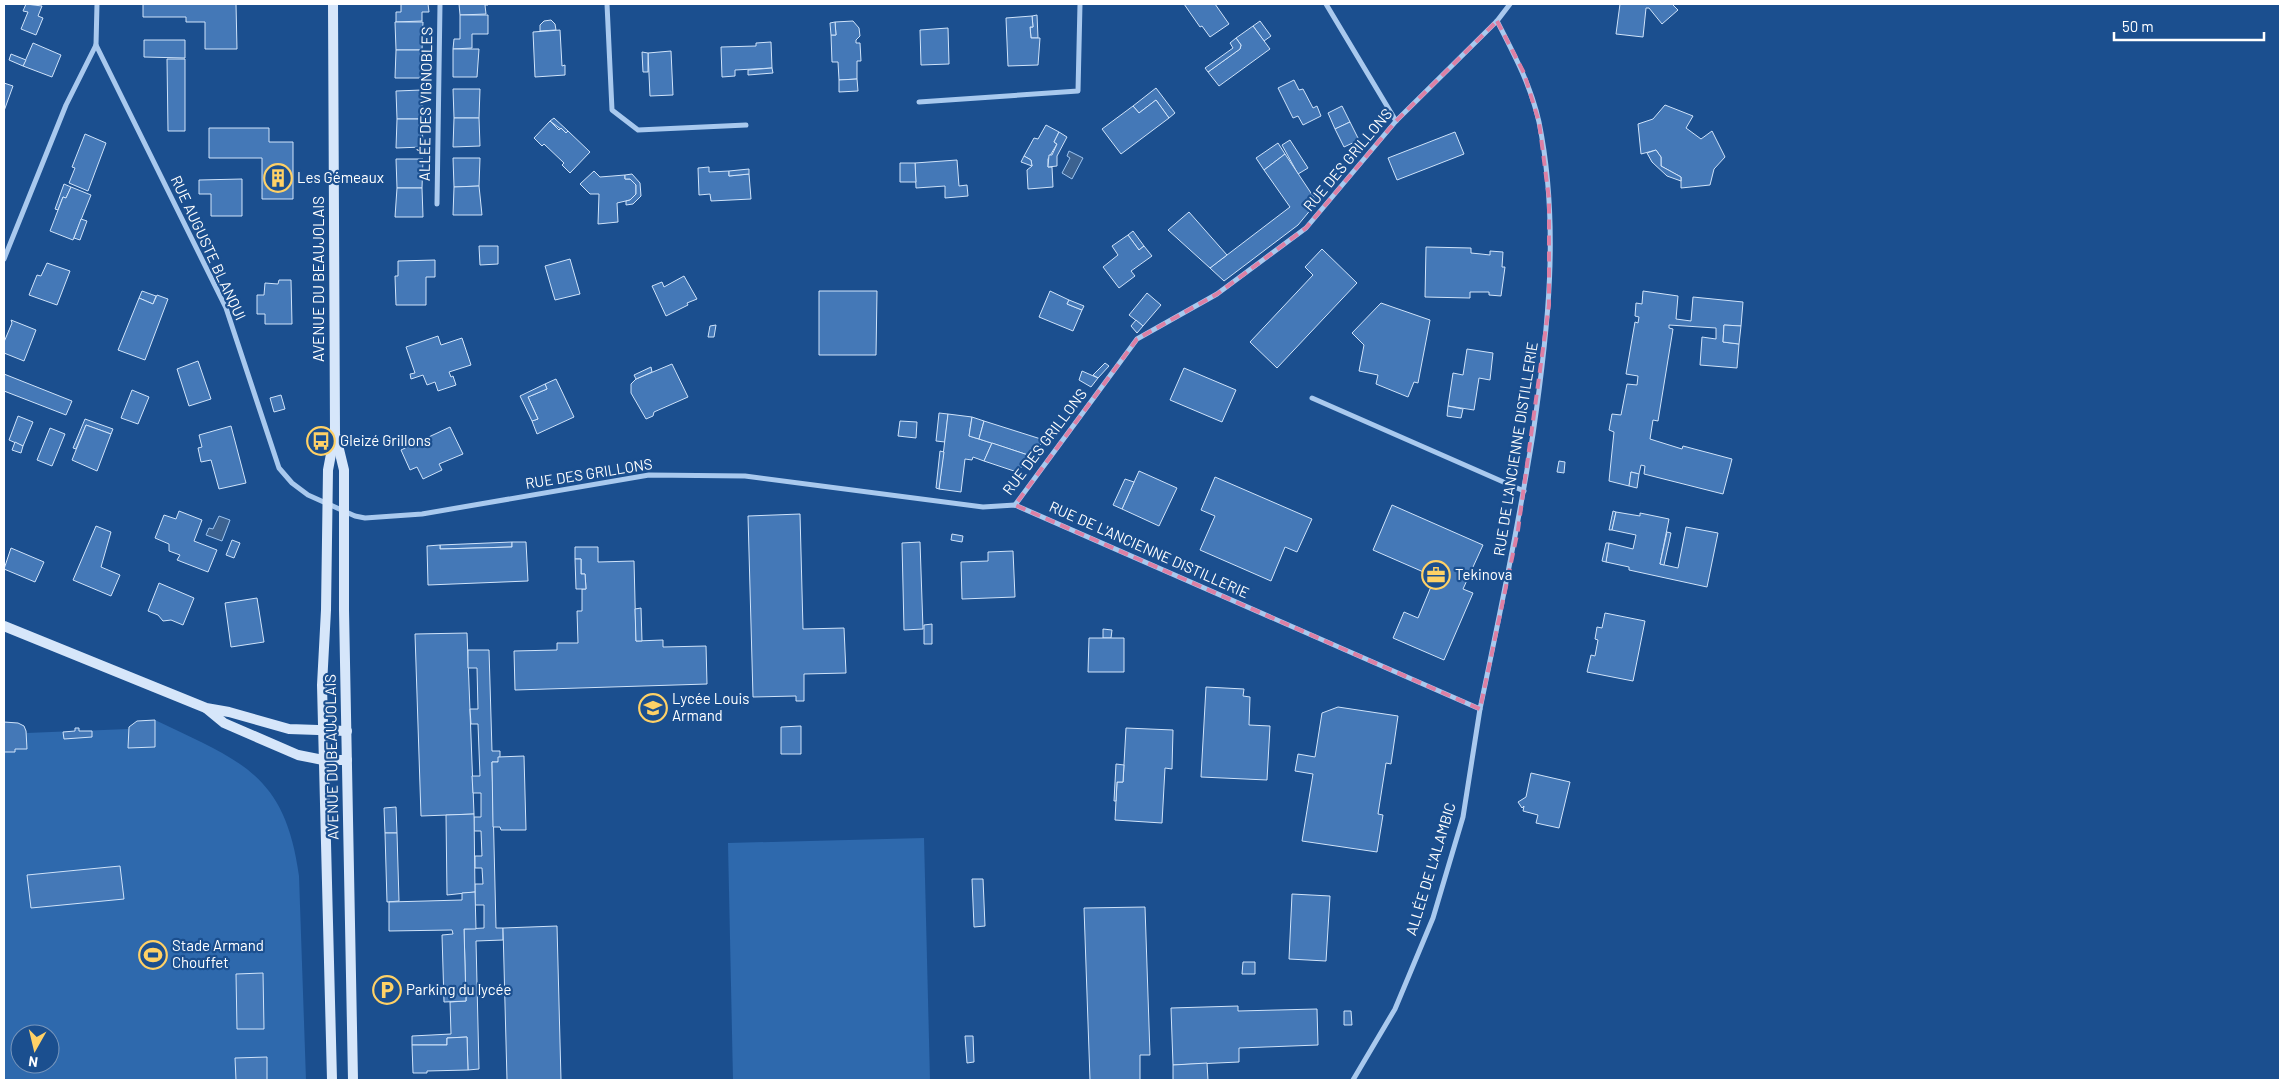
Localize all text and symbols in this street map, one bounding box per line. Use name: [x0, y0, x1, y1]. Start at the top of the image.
scale bar: [2114, 10, 2264, 42]
text: 50 m: [2122, 17, 2154, 35]
street label: ALLÉE DES VIGNOBLES: [415, 27, 435, 181]
street label: RUE DES GRILLONS: [1299, 104, 1395, 214]
building icon: Les Gémeaux: [263, 163, 293, 193]
place label: Les Gémeaux: [297, 168, 384, 186]
street label: RUE AUGUSTE BLANQUI: [167, 172, 250, 323]
street label: AVENUE DU BEAUJOLAIS: [309, 196, 327, 362]
street label: RUE DE L'ANCIENNE DISTILLERIE: [1489, 340, 1541, 557]
street label: RUE DES GRILLONS: [998, 385, 1090, 498]
bus stop icon: Gleizé Grillons: [306, 426, 336, 456]
place label: Gleizé Grillons: [340, 431, 431, 449]
street label: RUE DES GRILLONS: [524, 454, 654, 492]
street label: RUE DE L'ANCIENNE DISTILLERIE: [1047, 497, 1252, 601]
office icon: Tekinova: [1421, 560, 1451, 590]
place label: Tekinova: [1455, 565, 1512, 583]
street label: AVENUE DU BEAUJOLAIS: [321, 674, 341, 840]
place label: Lycée Louis Armand: [672, 689, 750, 724]
school or university icon: Lycée Louis Armand: [638, 693, 668, 723]
street label: ALLÉE DE L'ALAMBIC: [1401, 800, 1459, 937]
place label: Stade Armand Chouffet: [172, 936, 264, 971]
sports icon: Stade Armand Chouffet: [138, 940, 168, 970]
parking icon: Parking du lycée: [372, 975, 402, 1005]
place label: Parking du lycée: [406, 980, 512, 998]
north arrow: [10, 1024, 60, 1074]
text: N: [27, 1053, 39, 1071]

